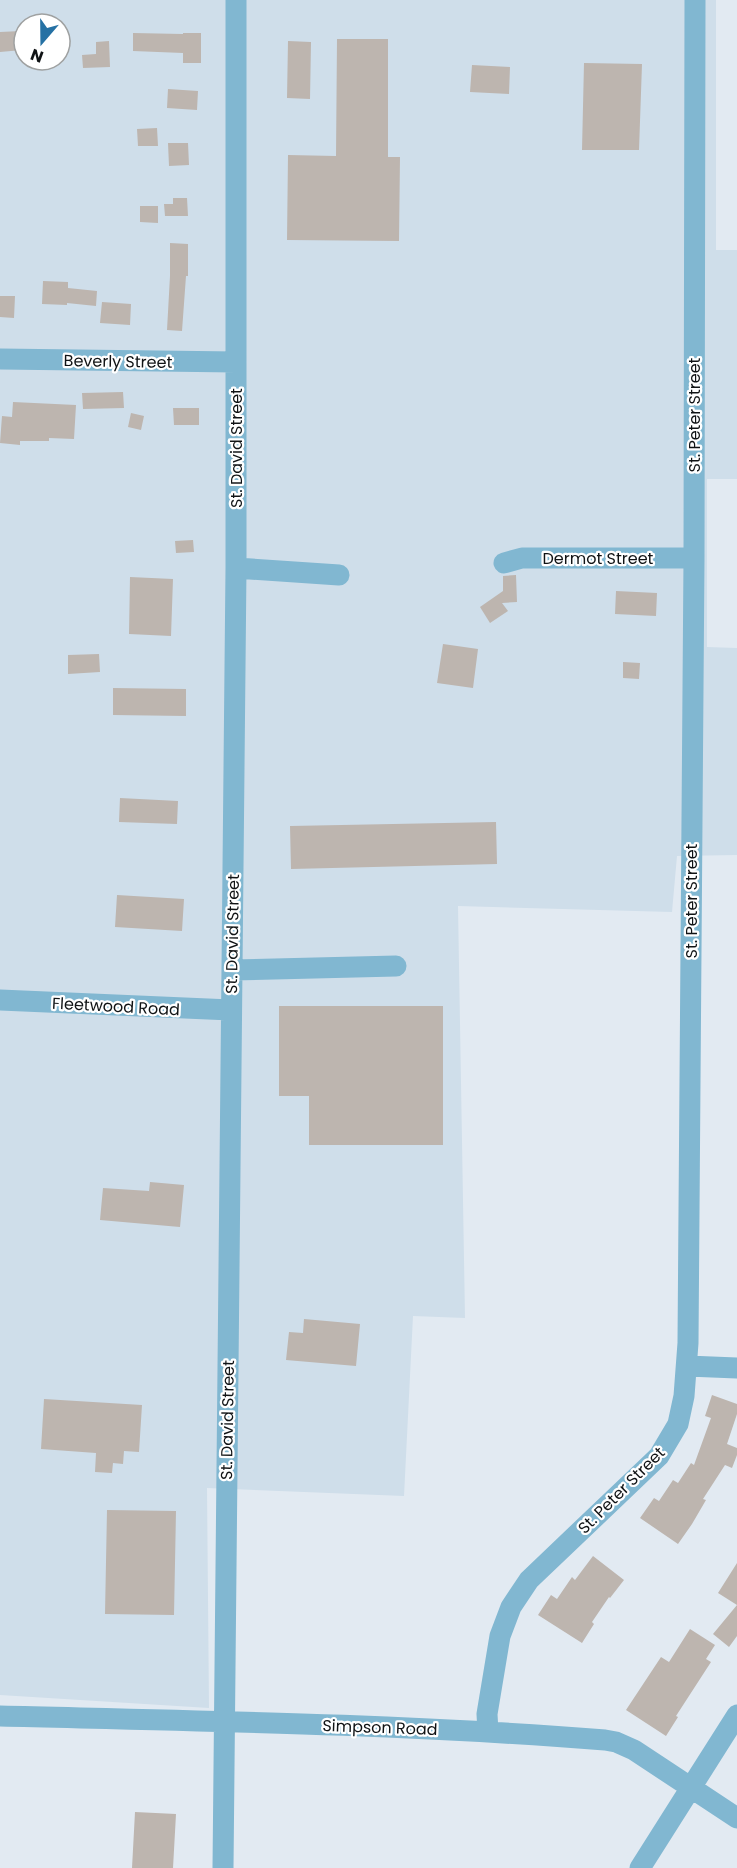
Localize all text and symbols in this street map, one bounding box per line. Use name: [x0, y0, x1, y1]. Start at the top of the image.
north arrow: [12, 12, 72, 72]
text: N: [27, 43, 47, 68]
street label: Beverly Street: [63, 349, 173, 374]
street label: St. Peter Street: [683, 357, 706, 472]
street label: St. David Street: [225, 388, 248, 508]
street label: Dermot Street: [543, 547, 654, 570]
street label: St. Peter Street: [680, 843, 703, 958]
street label: St. David Street: [220, 874, 245, 994]
street label: Fleetwood Road: [51, 992, 180, 1021]
street label: St. David Street: [215, 1360, 240, 1480]
street label: St. Peter Street: [573, 1441, 670, 1539]
street label: Simpson Road: [322, 1714, 438, 1741]

